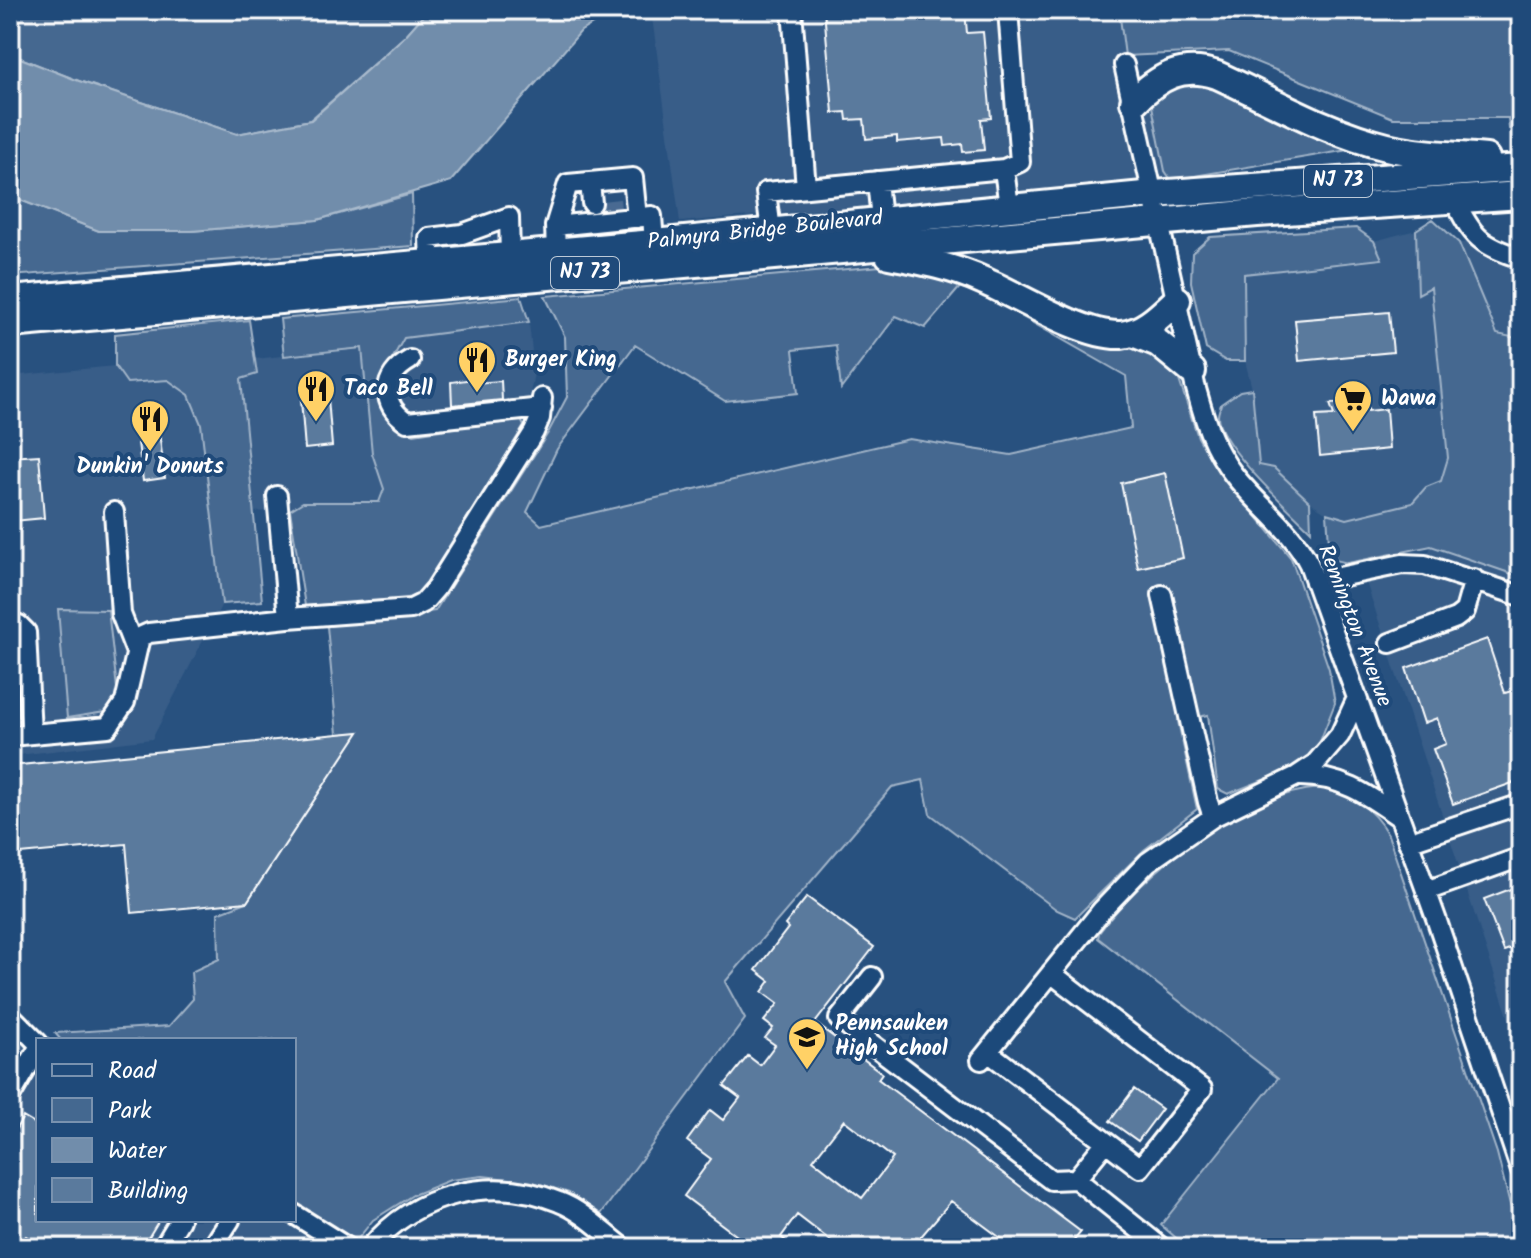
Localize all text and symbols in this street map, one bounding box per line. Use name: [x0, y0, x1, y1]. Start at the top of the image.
road number: NJ 73: [1304, 165, 1372, 197]
street label: Palmyra Bridge Boulevard: [646, 201, 885, 261]
road number: NJ 73: [551, 257, 619, 289]
restaurant icon: Burger King: [456, 339, 498, 394]
place label: Burger King: [505, 343, 617, 378]
restaurant icon: Taco Bell: [295, 368, 337, 423]
place label: Taco Bell: [344, 372, 433, 407]
supermarket icon: Wawa: [1332, 378, 1374, 433]
place label: Wawa: [1381, 382, 1436, 417]
restaurant icon: Dunkin' Donuts: [129, 398, 171, 453]
place label: Dunkin' Donuts: [76, 450, 224, 485]
street label: Remington Avenue: [1307, 540, 1401, 712]
place label: Pennsauken High School: [835, 1007, 948, 1067]
school or university icon: Pennsauken High School: [786, 1016, 828, 1071]
legend: [36, 1038, 296, 1222]
text: Road: [108, 1052, 157, 1091]
text: Park: [108, 1092, 152, 1131]
text: Water: [108, 1132, 168, 1171]
text: Building: [108, 1172, 188, 1211]

